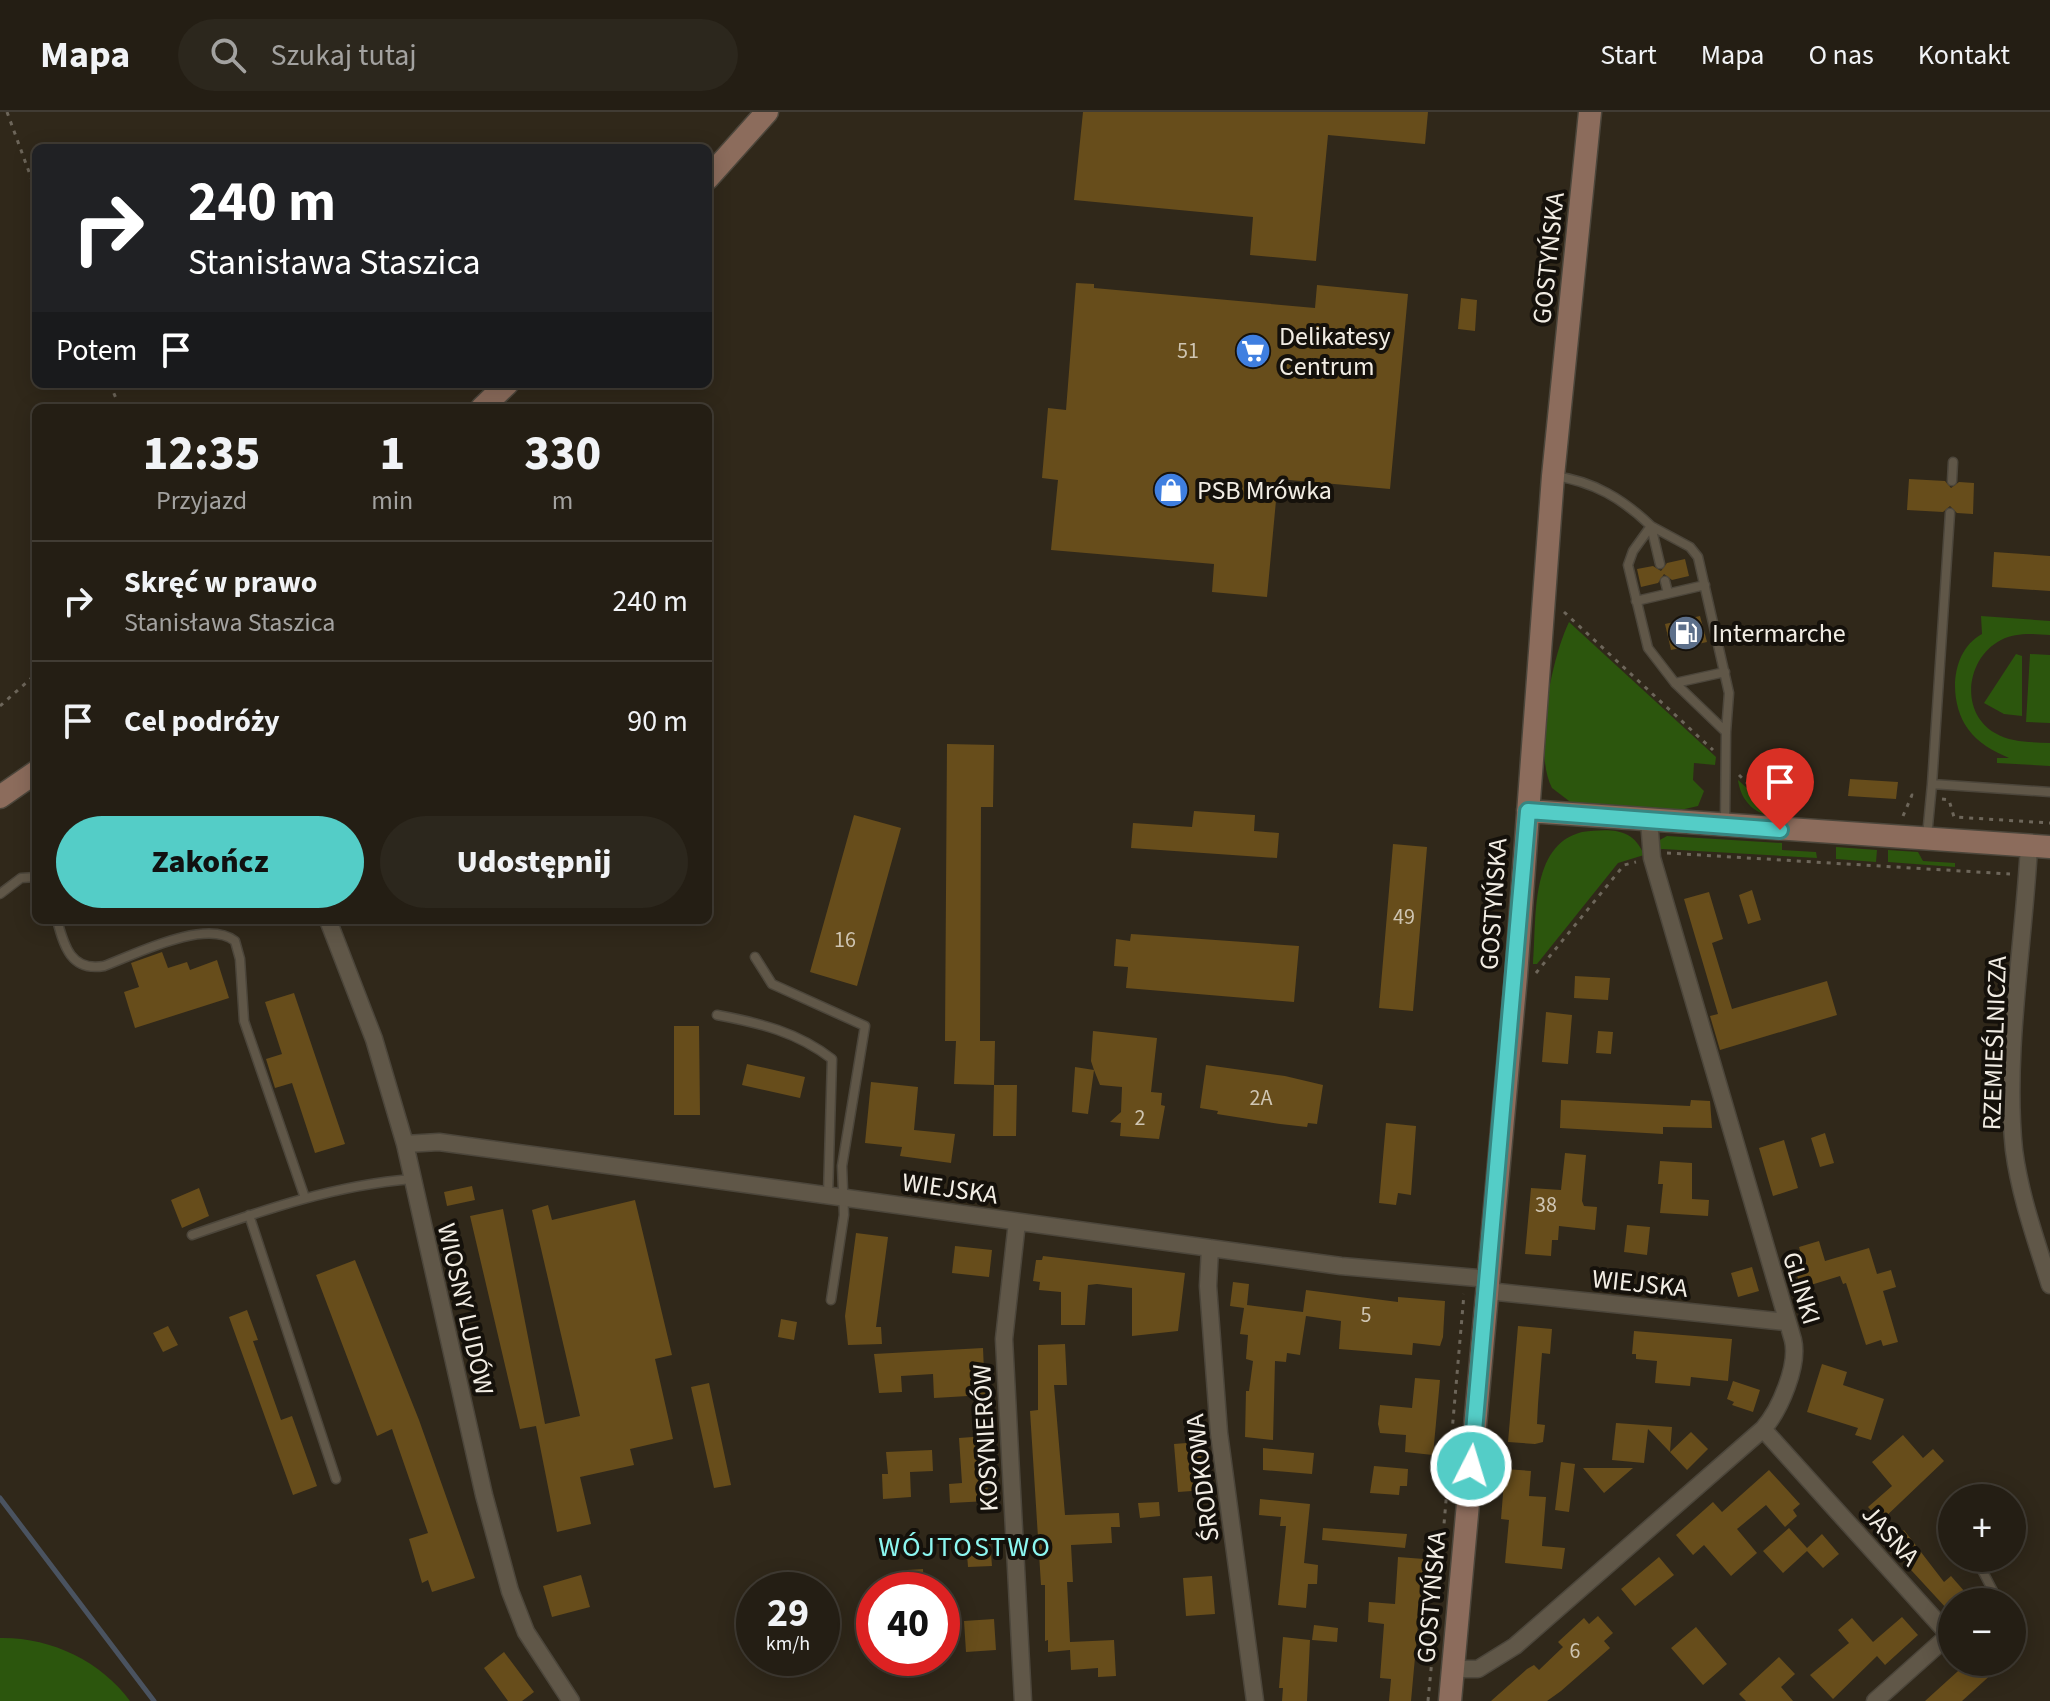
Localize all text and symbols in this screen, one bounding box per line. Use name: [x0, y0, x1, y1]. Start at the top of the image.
search box: [178, 19, 738, 91]
text: Mapa: [40, 28, 130, 82]
icon: search: [206, 33, 250, 77]
text: Szukaj tutaj: [270, 34, 417, 77]
text: Start: [1600, 35, 1657, 75]
text: Mapa: [1701, 35, 1764, 75]
text: O nas: [1808, 35, 1874, 75]
text: Kontakt: [1918, 35, 2010, 75]
text: 240 m: [188, 163, 336, 242]
icon: right: [56, 176, 160, 280]
street label: GOSTYŃSKA: [1523, 189, 1574, 326]
text: Stanisława Staszica: [188, 237, 481, 288]
place label: Delikatesy Centrum: [1279, 318, 1391, 385]
icon: arrive: [154, 328, 198, 372]
text: Potem: [56, 329, 138, 372]
supermarket icon: Delikatesy Centrum: [1234, 332, 1272, 370]
house number: 51: [1177, 335, 1199, 367]
text: 12:35: [143, 420, 260, 488]
text: 1: [379, 420, 405, 488]
text: 330: [524, 420, 601, 488]
shop icon: PSB Mrówka: [1152, 471, 1190, 509]
place label: PSB Mrówka: [1197, 472, 1332, 509]
text: Przyjazd: [156, 482, 247, 519]
text: min: [371, 482, 413, 519]
text: m: [552, 482, 573, 519]
text: Skręć w prawo: [124, 561, 317, 604]
icon: right: [56, 579, 100, 623]
text: 240 m: [612, 580, 688, 623]
text: Stanisława Staszica: [124, 604, 335, 641]
fuel station icon: Intermarche: [1667, 614, 1705, 652]
place label: Intermarche: [1712, 615, 1846, 652]
icon: arrive: [56, 699, 100, 743]
text: Cel podróży: [124, 700, 280, 743]
text: 90 m: [627, 700, 688, 743]
pin: [1746, 748, 1814, 830]
icon: arrive: [1758, 760, 1802, 804]
button: Zakończ: [56, 816, 364, 908]
button: Udostępnij: [380, 816, 688, 908]
street label: GOSTYŃSKA: [1470, 836, 1517, 971]
house number: 49: [1393, 901, 1415, 933]
house number: 16: [834, 924, 856, 956]
street label: RZEMIEŚLNICZA: [1973, 954, 2016, 1131]
house number: 2A: [1250, 1082, 1272, 1114]
house number: 2: [1135, 1102, 1145, 1134]
street label: WIEJSKA: [900, 1163, 1001, 1214]
house number: 38: [1535, 1189, 1557, 1221]
street label: WIOSNY LUDÓW: [428, 1220, 503, 1399]
street label: GLINKI: [1773, 1247, 1830, 1329]
street label: WIEJSKA: [1590, 1260, 1691, 1307]
house number: 5: [1361, 1299, 1371, 1331]
street label: KOSYNIERÓW: [963, 1363, 1008, 1513]
street label: ŚRODKOWA: [1176, 1411, 1229, 1544]
position arrow: [1429, 1424, 1513, 1508]
map controls: [1938, 1484, 2026, 1676]
button: +: [1938, 1484, 2026, 1572]
street label: JASNA: [1853, 1496, 1929, 1575]
district label: WÓJTOSTWO: [878, 1527, 1052, 1567]
street label: GOSTYŃSKA: [1407, 1529, 1456, 1665]
speed limit sign: 40: [856, 1572, 960, 1676]
text: 29: [767, 1585, 809, 1642]
button: −: [1938, 1588, 2026, 1676]
text: km/h: [766, 1630, 810, 1658]
house number: 6: [1570, 1635, 1581, 1667]

